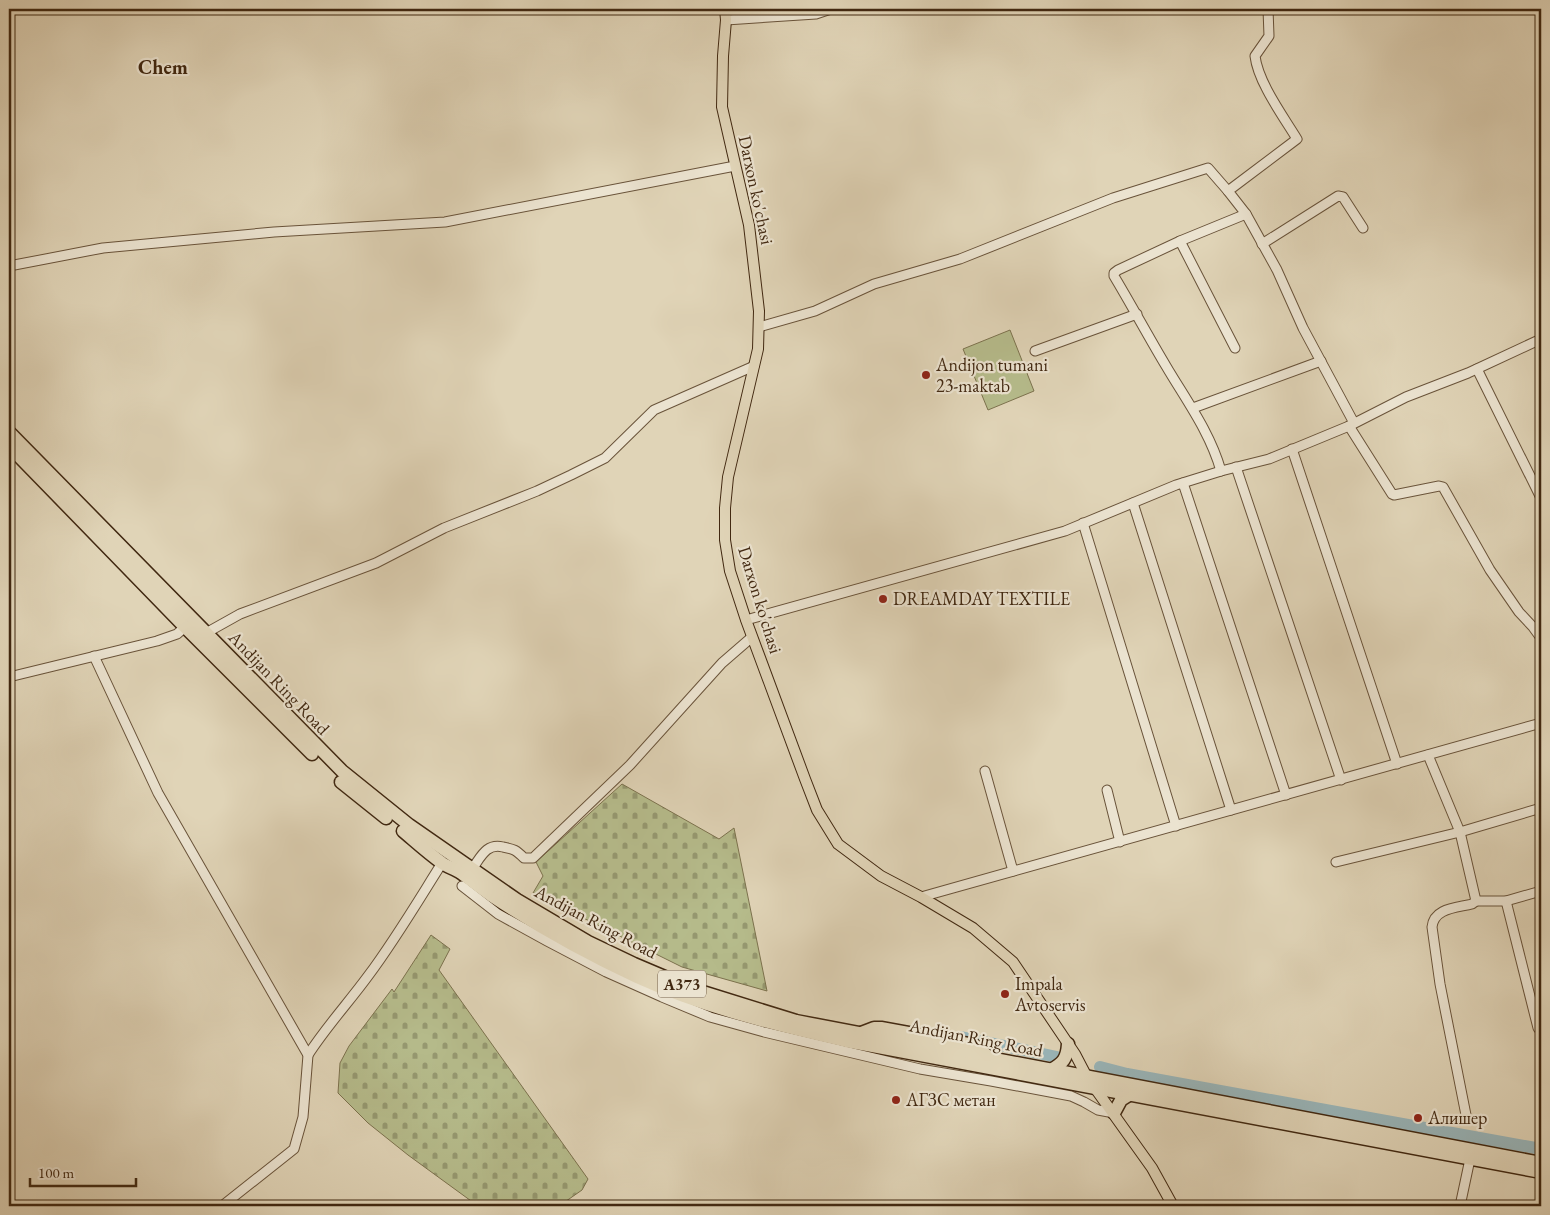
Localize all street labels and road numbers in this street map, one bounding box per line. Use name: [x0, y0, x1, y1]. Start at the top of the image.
street label: Darxon ko'chasi: [734, 133, 779, 247]
street label: Darxon ko'chasi: [733, 543, 788, 657]
street label: Andijan Ring Road: [223, 625, 335, 740]
street label: Andijan Ring Road: [530, 879, 662, 964]
road number: A373: [658, 971, 706, 998]
street label: Andijan Ring Road: [906, 1013, 1046, 1062]

